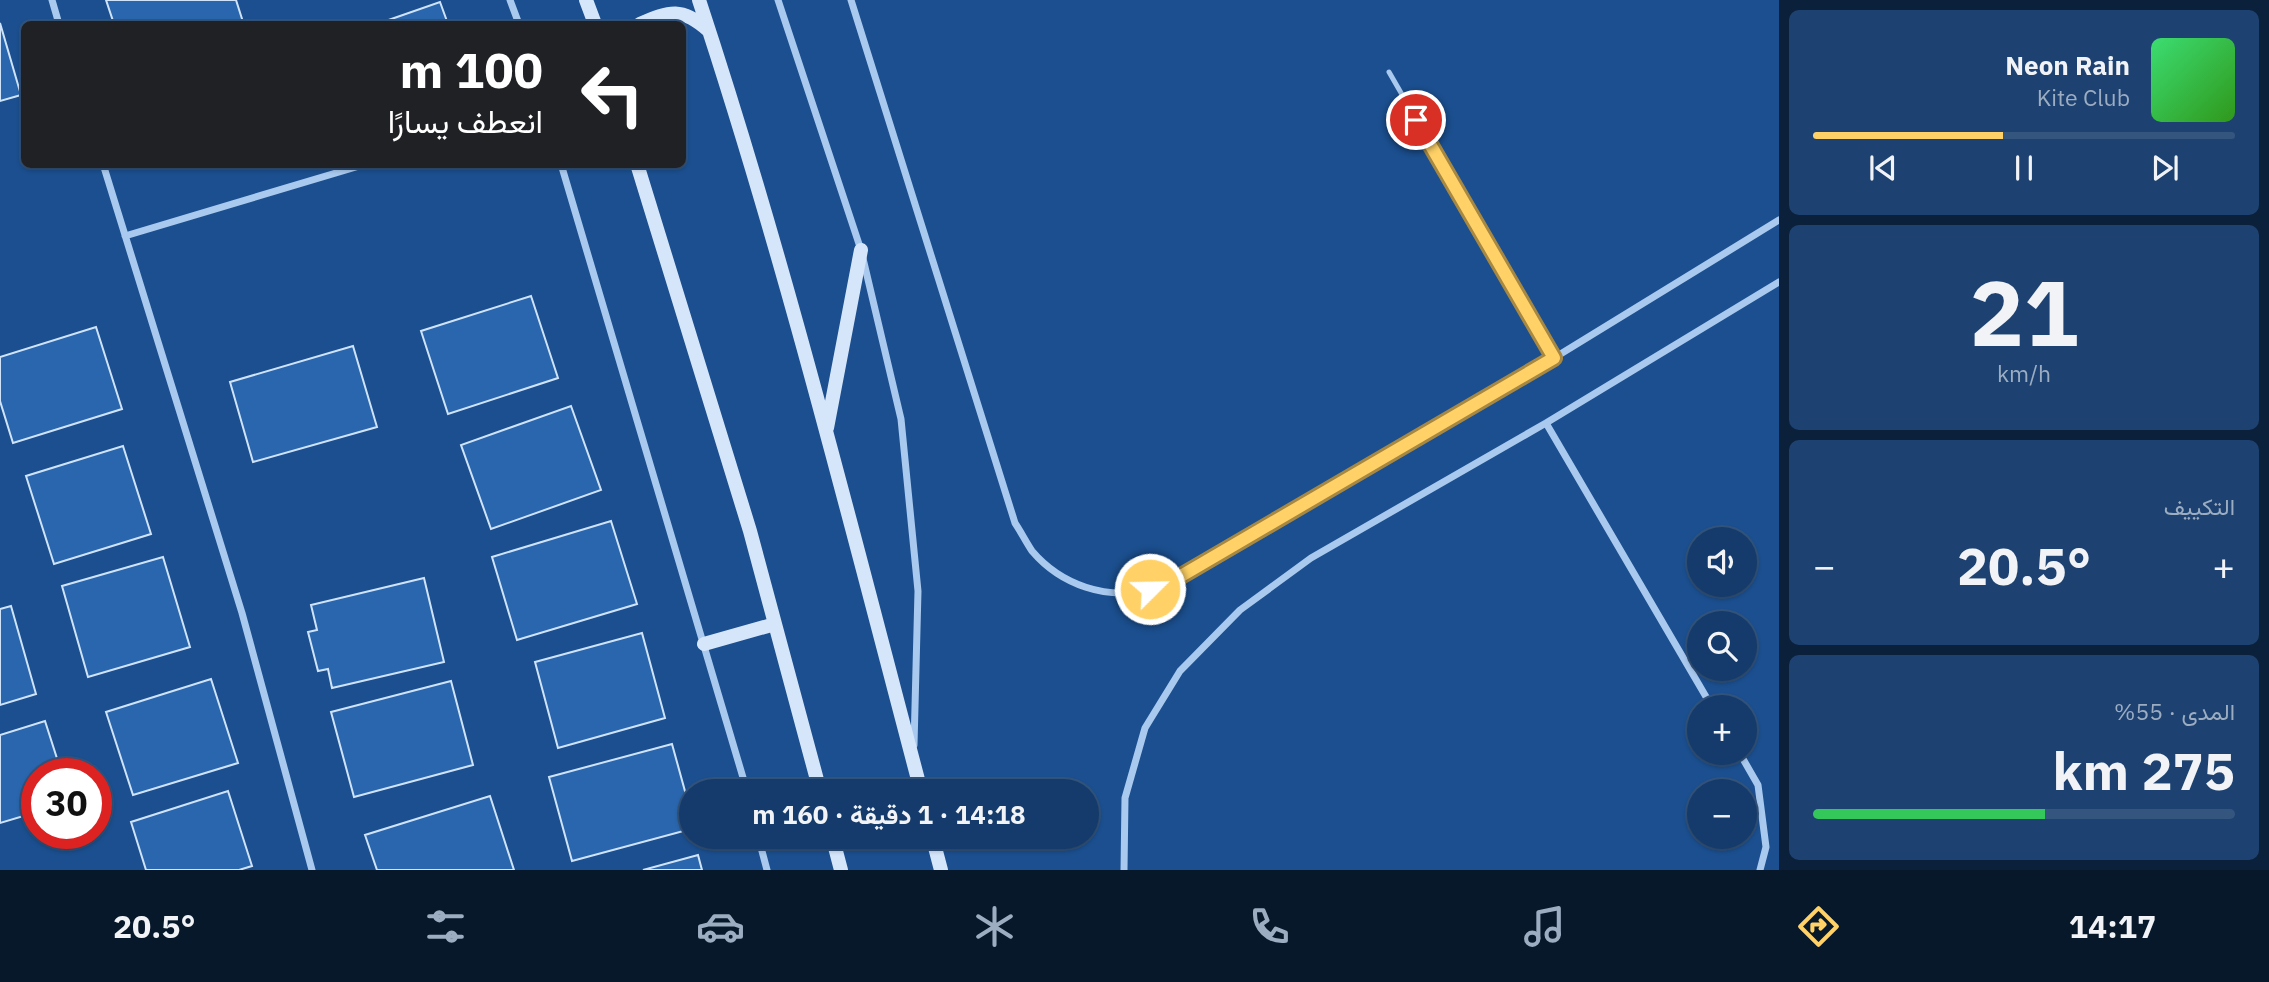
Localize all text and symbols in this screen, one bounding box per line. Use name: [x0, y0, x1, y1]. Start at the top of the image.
text: 100 m: [399, 38, 543, 101]
text: Neon Rain: [2005, 48, 2130, 82]
icon: left: [567, 49, 658, 140]
text: Kite Club: [2037, 82, 2130, 112]
pin: [1386, 90, 1446, 150]
text: انعطف يسارًا: [388, 100, 543, 142]
icon: arrive: [1397, 101, 1435, 139]
icon: previous: [1864, 149, 1902, 187]
icon: pause: [2005, 149, 2043, 187]
icon: next: [2146, 149, 2184, 187]
text: 21: [1969, 253, 2079, 371]
text: km/h: [1997, 358, 2051, 388]
text: التكييف: [2164, 491, 2235, 521]
map controls: [1687, 527, 1757, 849]
button: sound: [1687, 527, 1757, 597]
text: 20.5°: [1957, 532, 2091, 599]
text: −: [1813, 541, 1836, 590]
text: +: [2212, 541, 2235, 590]
position arrow: [1113, 552, 1187, 626]
button: search: [1687, 611, 1757, 681]
button: +: [1687, 695, 1757, 765]
text: المدى · 55%: [2114, 696, 2235, 726]
text: 275 km: [2053, 737, 2235, 804]
speed limit sign: 30: [21, 758, 112, 849]
button: −: [1687, 779, 1757, 849]
text: 14:18 · 1 دقيقة · 160 m: [752, 797, 1026, 831]
icon: filters: [421, 902, 470, 951]
icon: car: [696, 902, 745, 951]
icon: climate: [970, 902, 1019, 951]
icon: phone: [1245, 902, 1294, 951]
icon: music: [1520, 902, 1569, 951]
icon: directions: [1794, 902, 1843, 951]
text: 20.5°: [113, 905, 195, 947]
text: 14:17: [2069, 905, 2156, 947]

